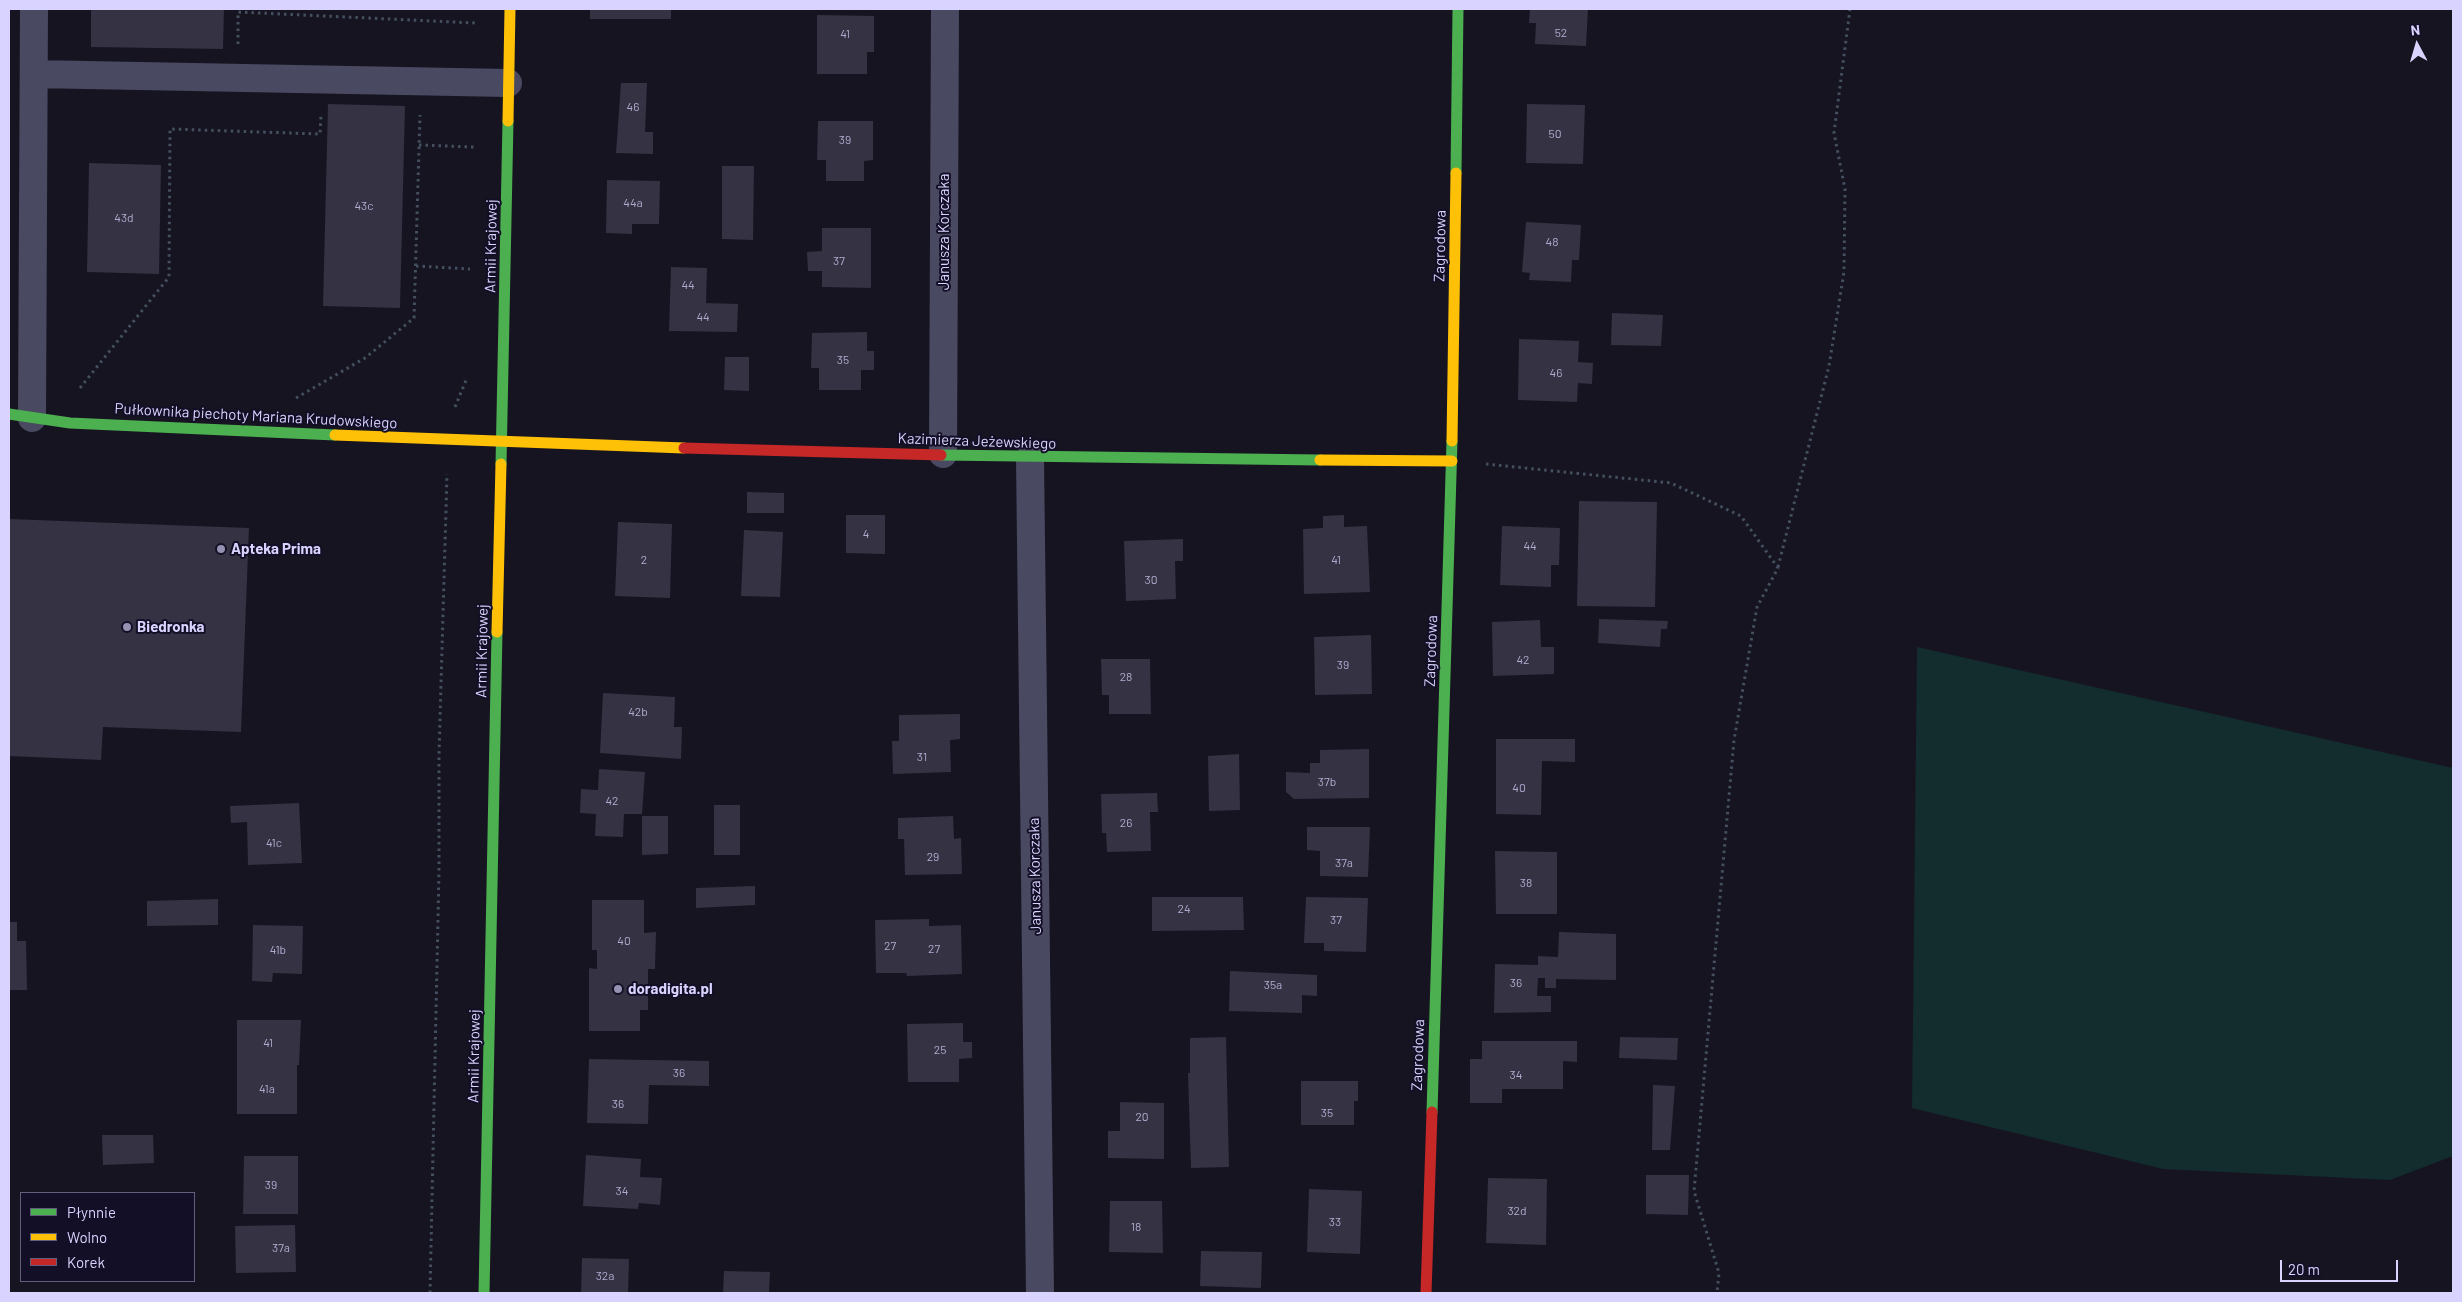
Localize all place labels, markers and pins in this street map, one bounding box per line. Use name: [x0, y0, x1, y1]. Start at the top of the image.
place label: Apteka Prima: [231, 540, 321, 558]
marker: Apteka Prima: [215, 543, 227, 555]
place label: Biedronka: [137, 618, 204, 636]
marker: Biedronka: [121, 621, 133, 633]
place label: doradigita.pl: [628, 980, 713, 998]
marker: doradigita.pl: [612, 983, 624, 995]

